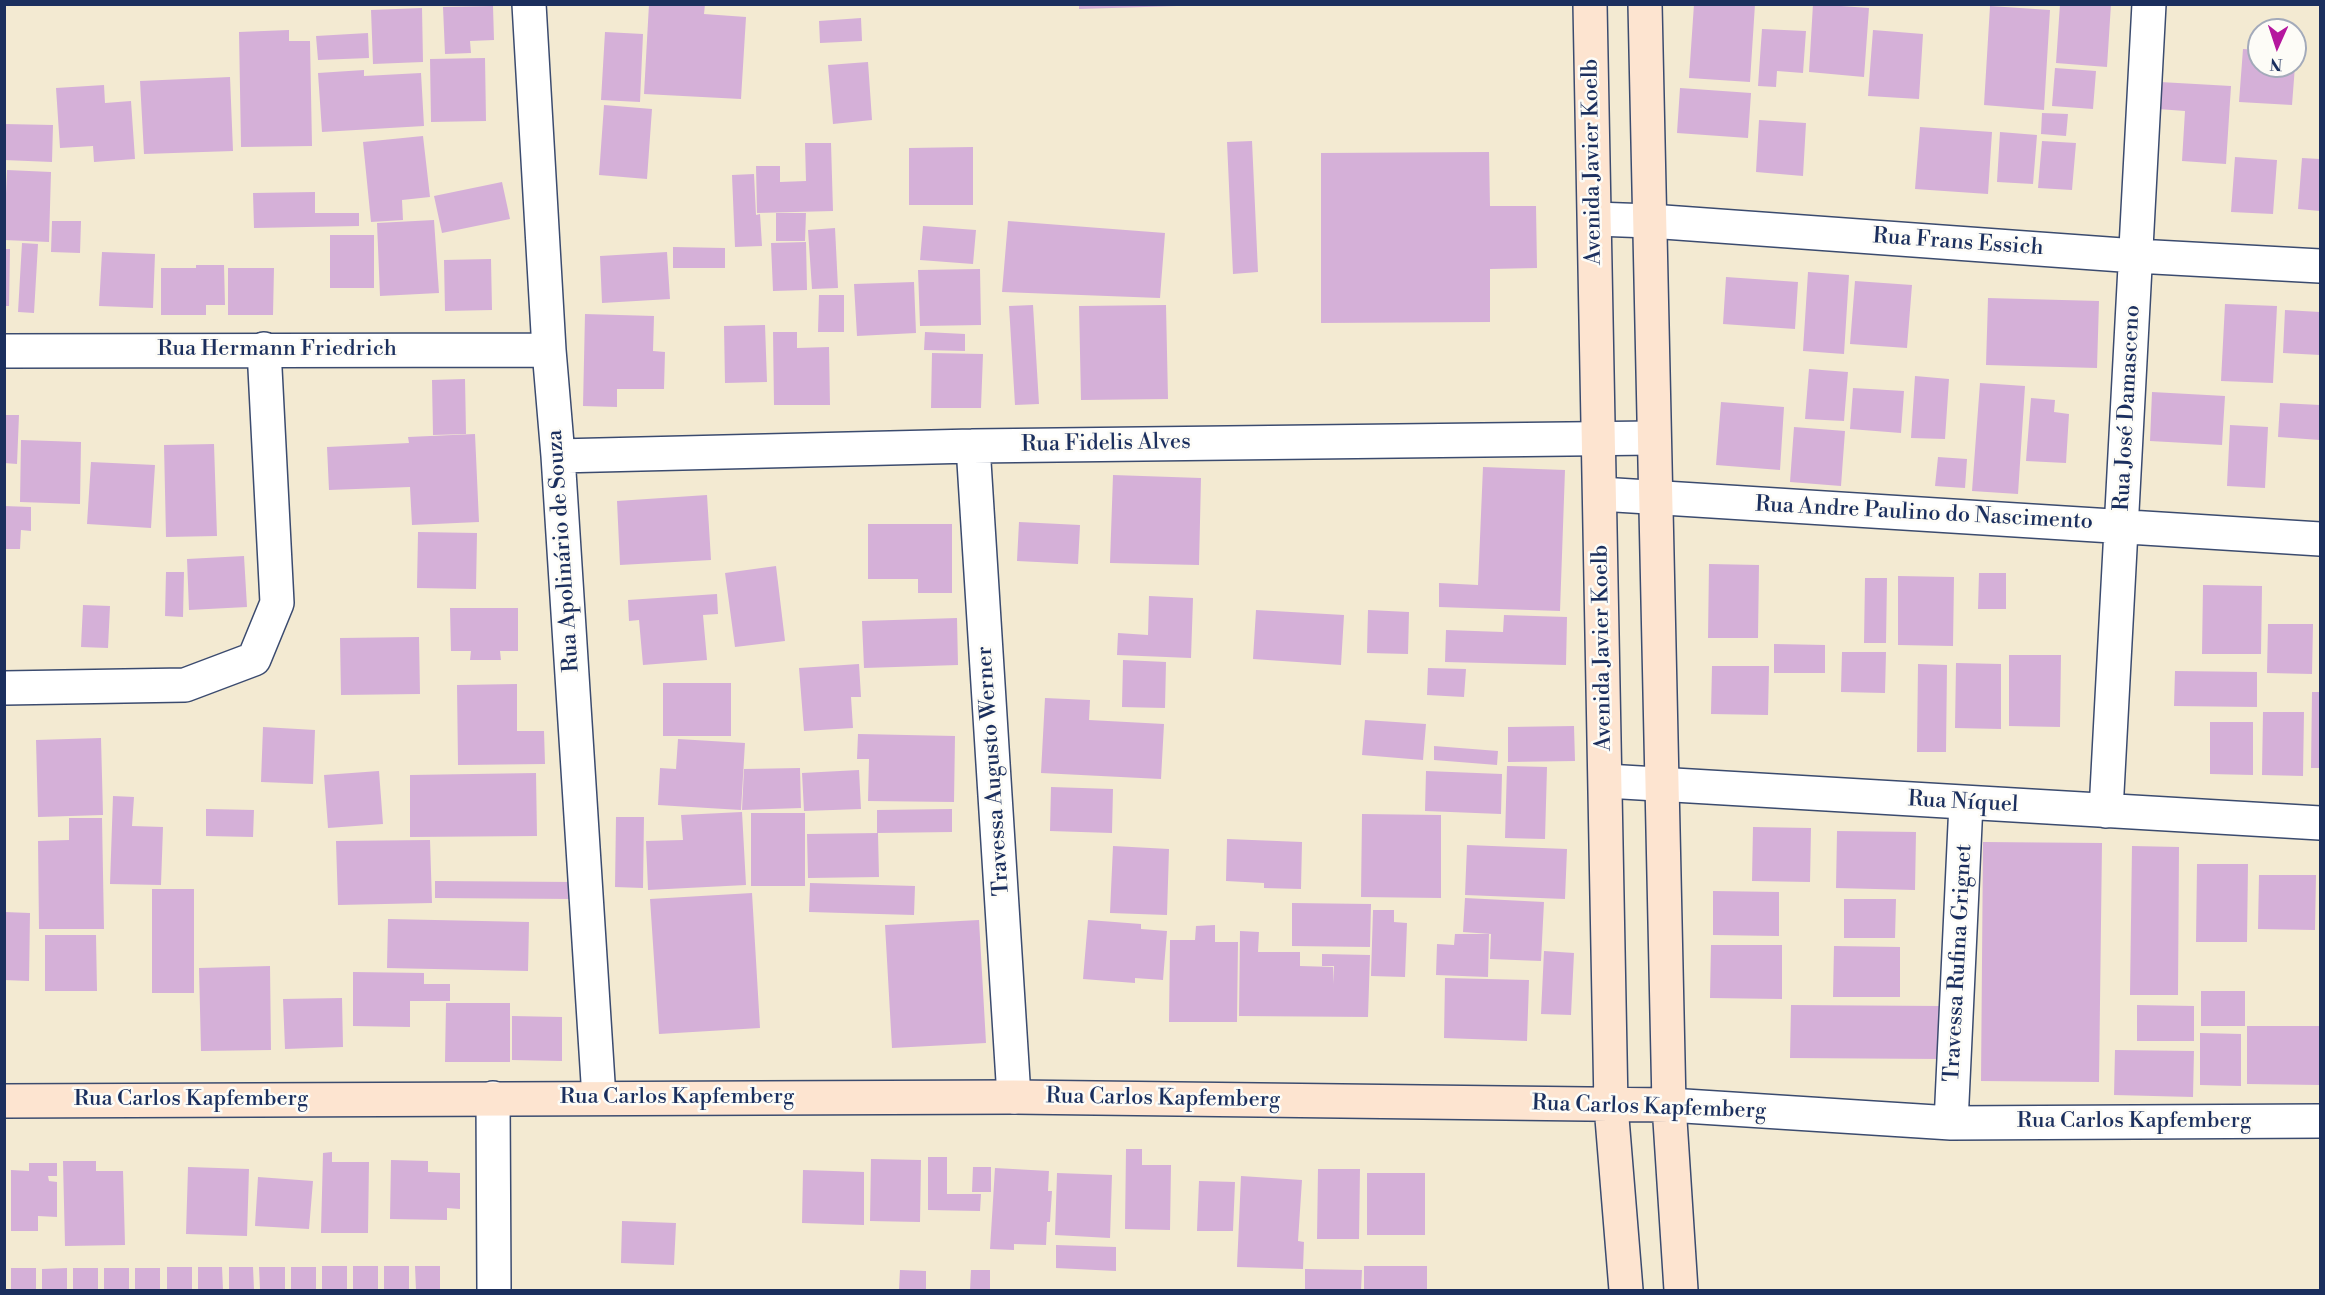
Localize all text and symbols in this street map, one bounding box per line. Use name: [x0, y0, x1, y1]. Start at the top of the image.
north arrow: [2247, 18, 2307, 78]
text: N: [2269, 54, 2283, 74]
street label: Avenida Javier Koelb: [1578, 59, 1608, 265]
street label: Rua Frans Essich: [1872, 224, 2044, 262]
street label: Rua José Damasceno: [2109, 304, 2147, 512]
street label: Rua Hermann Friedrich: [157, 337, 397, 363]
street label: Rua Apolinário de Souza: [542, 429, 586, 673]
street label: Rua Fidelis Alves: [1021, 429, 1191, 459]
street label: Rua Andre Paulino do Nascimento: [1754, 492, 2094, 536]
street label: Avenida Javier Koelb: [1588, 545, 1618, 751]
street label: Travessa Augusto Werner: [972, 645, 1016, 897]
street label: Rua Níquel: [1907, 787, 2019, 819]
street label: Travessa Rufina Grignet: [1940, 843, 1978, 1083]
street label: Rua Carlos Kapfemberg: [1045, 1084, 1281, 1114]
street label: Rua Carlos Kapfemberg: [560, 1085, 794, 1111]
street label: Rua Carlos Kapfemberg: [74, 1087, 308, 1113]
street label: Rua Carlos Kapfemberg: [1531, 1091, 1767, 1125]
street label: Rua Carlos Kapfemberg: [2017, 1109, 2251, 1135]

